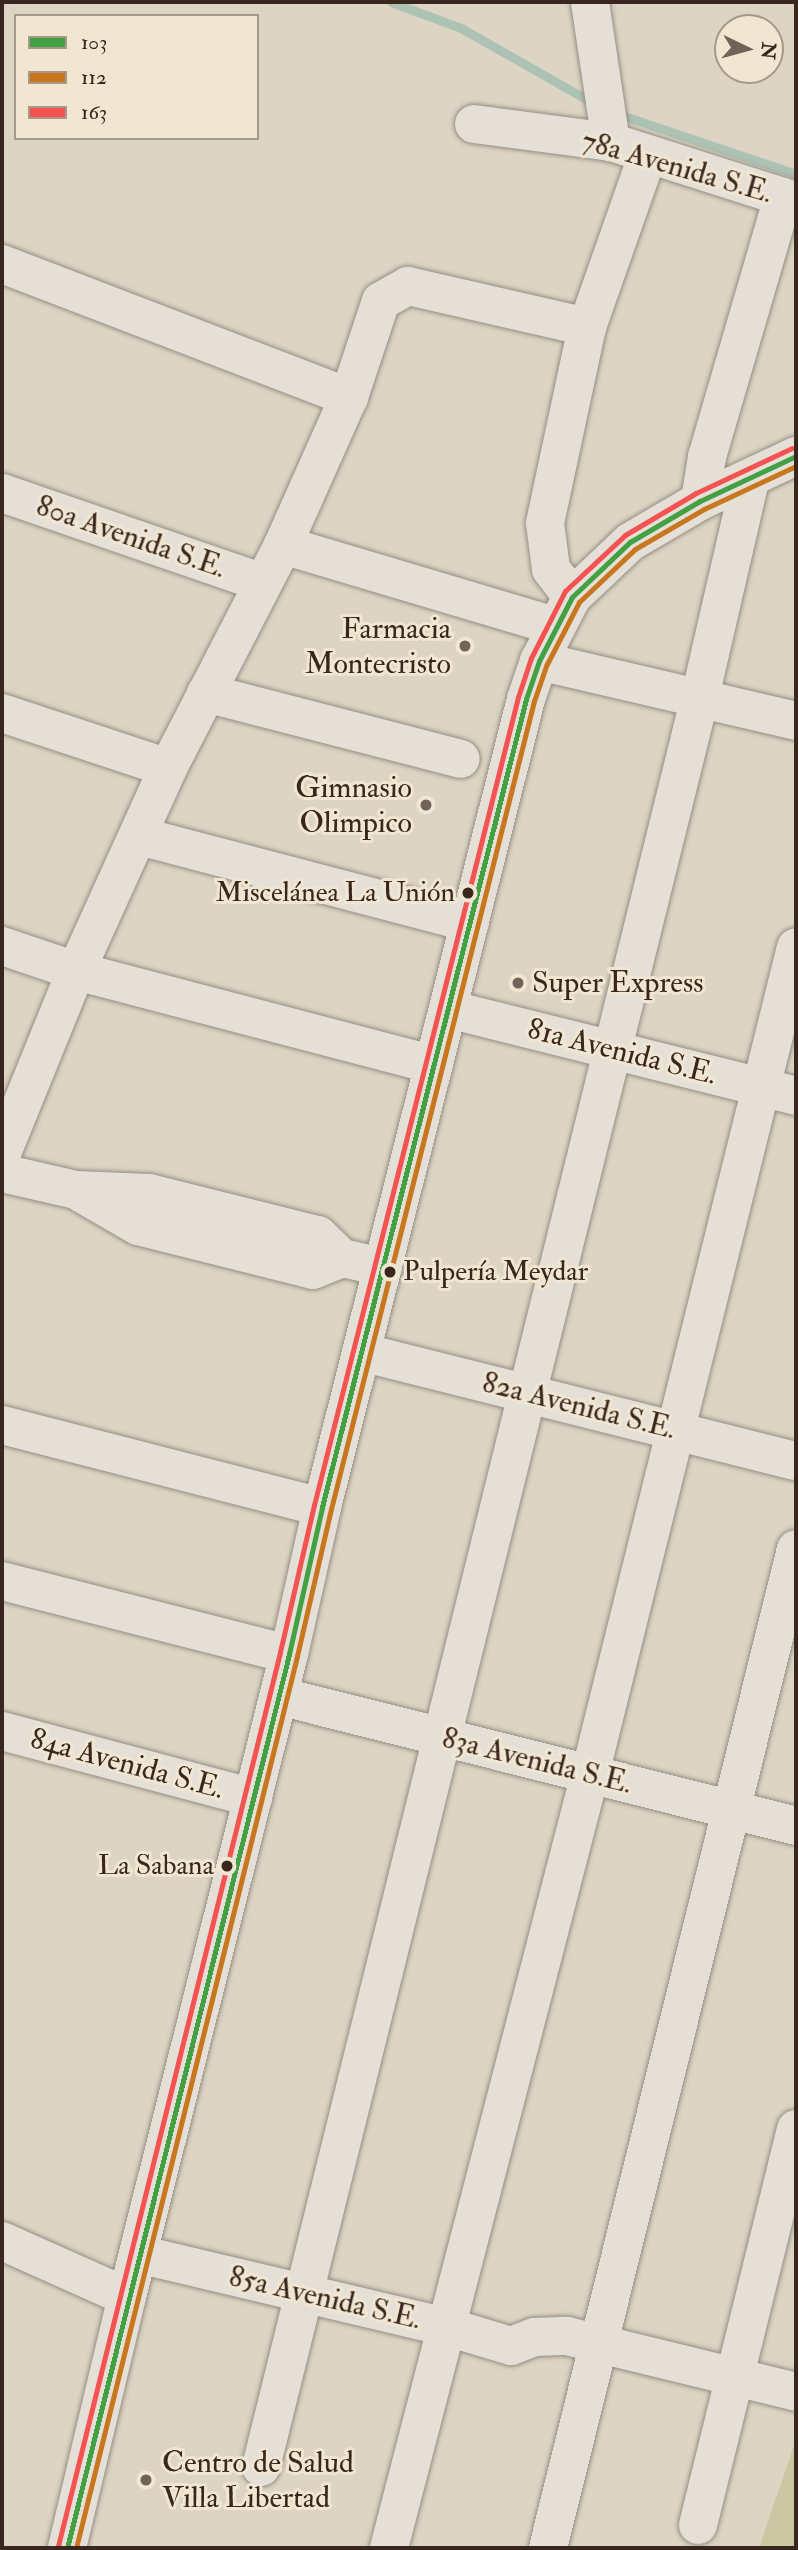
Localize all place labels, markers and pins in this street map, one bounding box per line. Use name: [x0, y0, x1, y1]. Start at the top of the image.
place label: Farmacia Montecristo: [305, 611, 451, 682]
marker: Farmacia Montecristo: [457, 638, 473, 654]
place label: Gimnasio Olimpico: [295, 770, 412, 840]
marker: Gimnasio Olimpico: [418, 797, 434, 813]
place label: Miscelánea La Unión: [215, 876, 455, 910]
marker: Miscelánea La Unión: [461, 886, 475, 900]
place label: Super Express: [532, 965, 703, 1001]
marker: Super Express: [510, 975, 526, 991]
place label: Pulpería Meydar: [403, 1255, 588, 1289]
marker: Pulpería Meydar: [383, 1265, 397, 1279]
place label: La Sabana: [98, 1849, 214, 1883]
marker: La Sabana: [220, 1859, 234, 1873]
place label: Centro de Salud Villa Libertad: [162, 2445, 354, 2516]
marker: Centro de Salud Villa Libertad: [136, 2470, 156, 2490]

